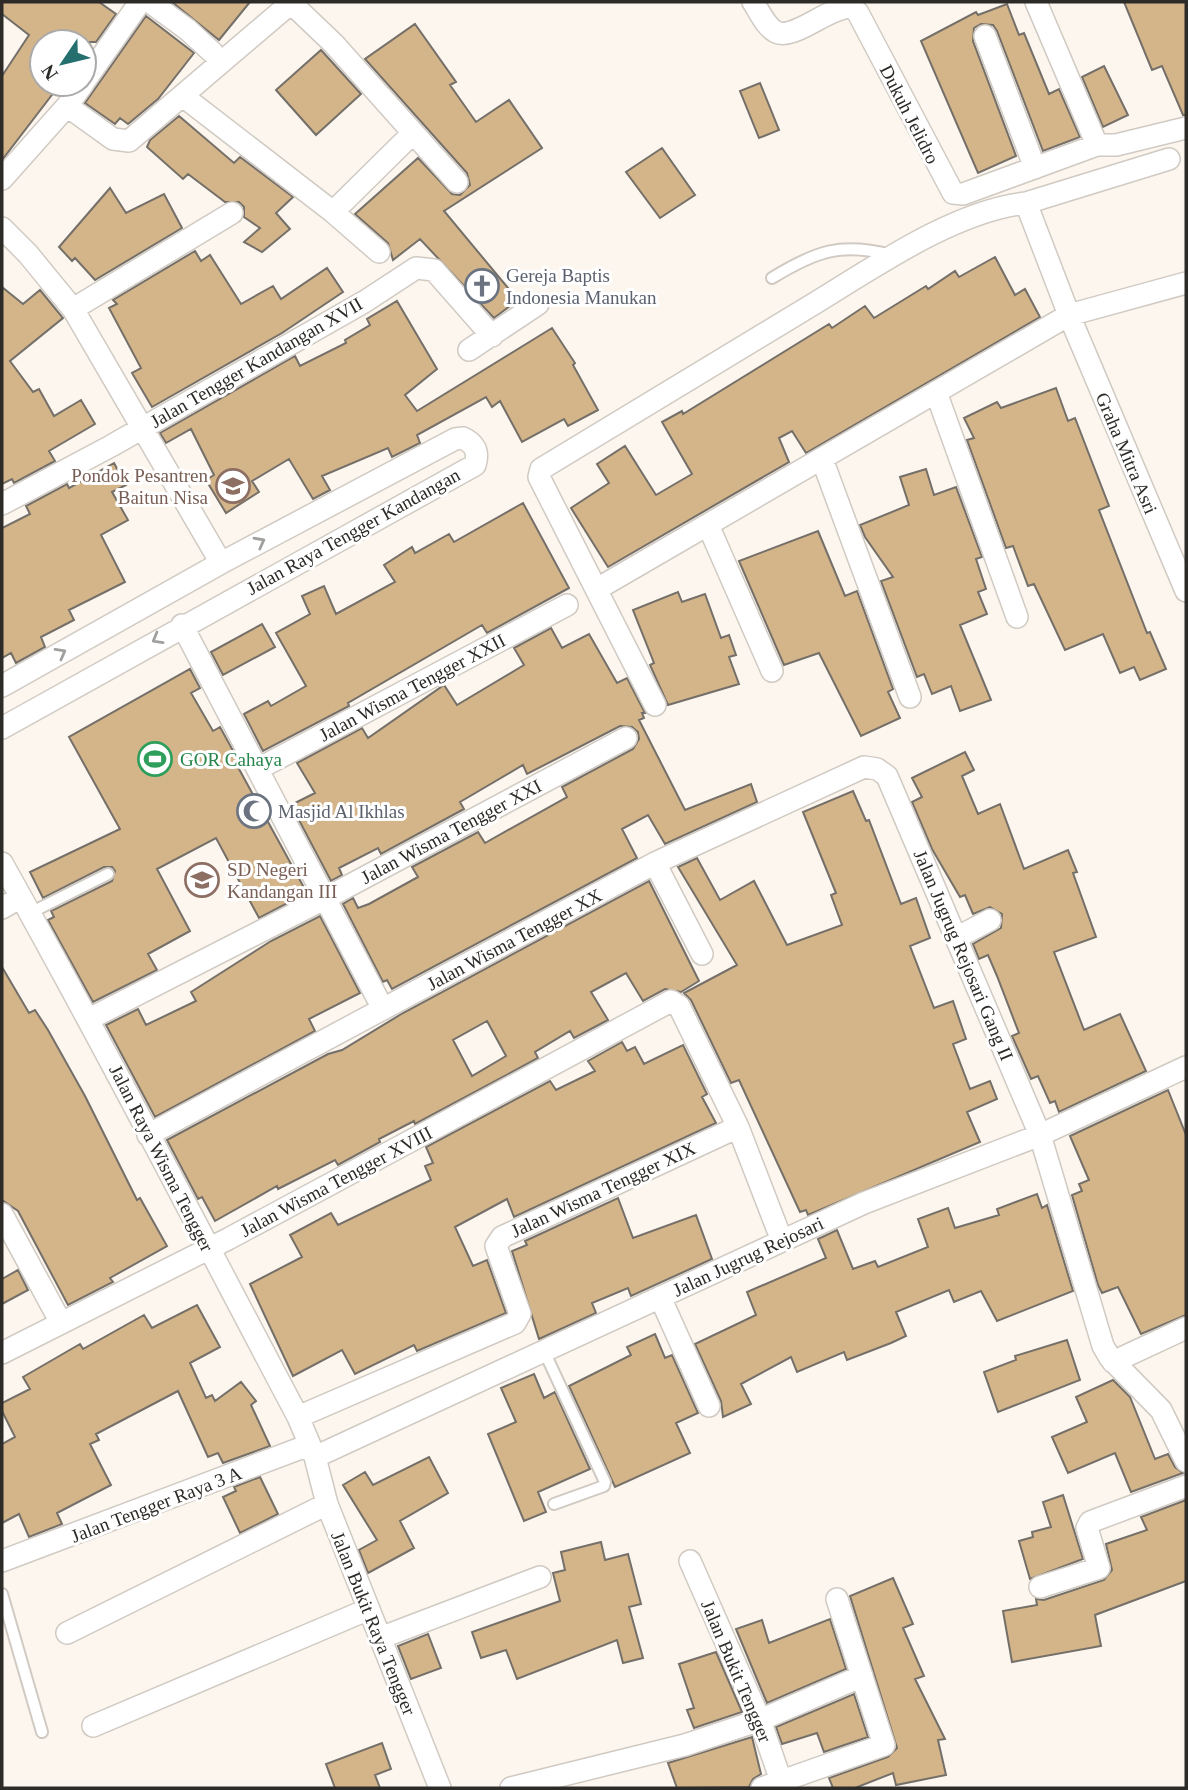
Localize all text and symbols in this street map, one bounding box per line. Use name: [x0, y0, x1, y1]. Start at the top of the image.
north arrow: [28, 28, 98, 98]
text: N: [37, 61, 62, 84]
street label: Dukuh Jelidro: [876, 61, 943, 167]
place label: Gereja Baptis Indonesia Manukan: [506, 265, 657, 308]
church icon: Gereja Baptis Indonesia Manukan: [463, 267, 501, 305]
street label: Jalan Tengger Kandangan XVII: [146, 293, 366, 432]
street label: Graha Mitra Asri: [1092, 389, 1162, 517]
street label: Jalan Raya Tengger Kandangan: [243, 464, 464, 599]
place label: Pondok Pesantren Baitun Nisa: [71, 465, 209, 508]
school or university icon: Pondok Pesantren Baitun Nisa: [214, 467, 252, 505]
one-way arrow: [253, 537, 265, 550]
street label: Jalan Wisma Tengger XXII: [316, 629, 509, 745]
one-way arrow: [152, 631, 165, 644]
one-way arrow: [54, 648, 67, 661]
sports icon: GOR Cahaya: [136, 740, 174, 778]
place label: GOR Cahaya: [180, 749, 282, 770]
street label: Jalan Wisma Tengger XXI: [357, 775, 545, 888]
mosque icon: Masjid Al Ikhlas: [235, 792, 273, 830]
place label: Masjid Al Ikhlas: [278, 801, 405, 822]
street label: Jalan Jugrug Rejosari Gang II: [910, 847, 1018, 1064]
place label: SD Negeri Kandangan III: [227, 859, 337, 902]
school or university icon: SD Negeri Kandangan III: [183, 861, 221, 899]
street label: Jalan Wisma Tengger XX: [423, 884, 606, 995]
street label: Jalan Raya Wisma Tengger: [105, 1061, 218, 1256]
street label: Jalan Wisma Tengger XVIII: [237, 1122, 436, 1241]
street label: Jalan Wisma Tengger XIX: [508, 1137, 699, 1242]
street label: Jalan Jugrug Rejosari: [670, 1212, 827, 1301]
street label: Jalan Tengger Raya 3 A: [68, 1462, 245, 1547]
street label: Jalan Bukit Raya Tengger: [327, 1528, 420, 1719]
street label: Jalan Bukit Tengger: [697, 1597, 776, 1746]

